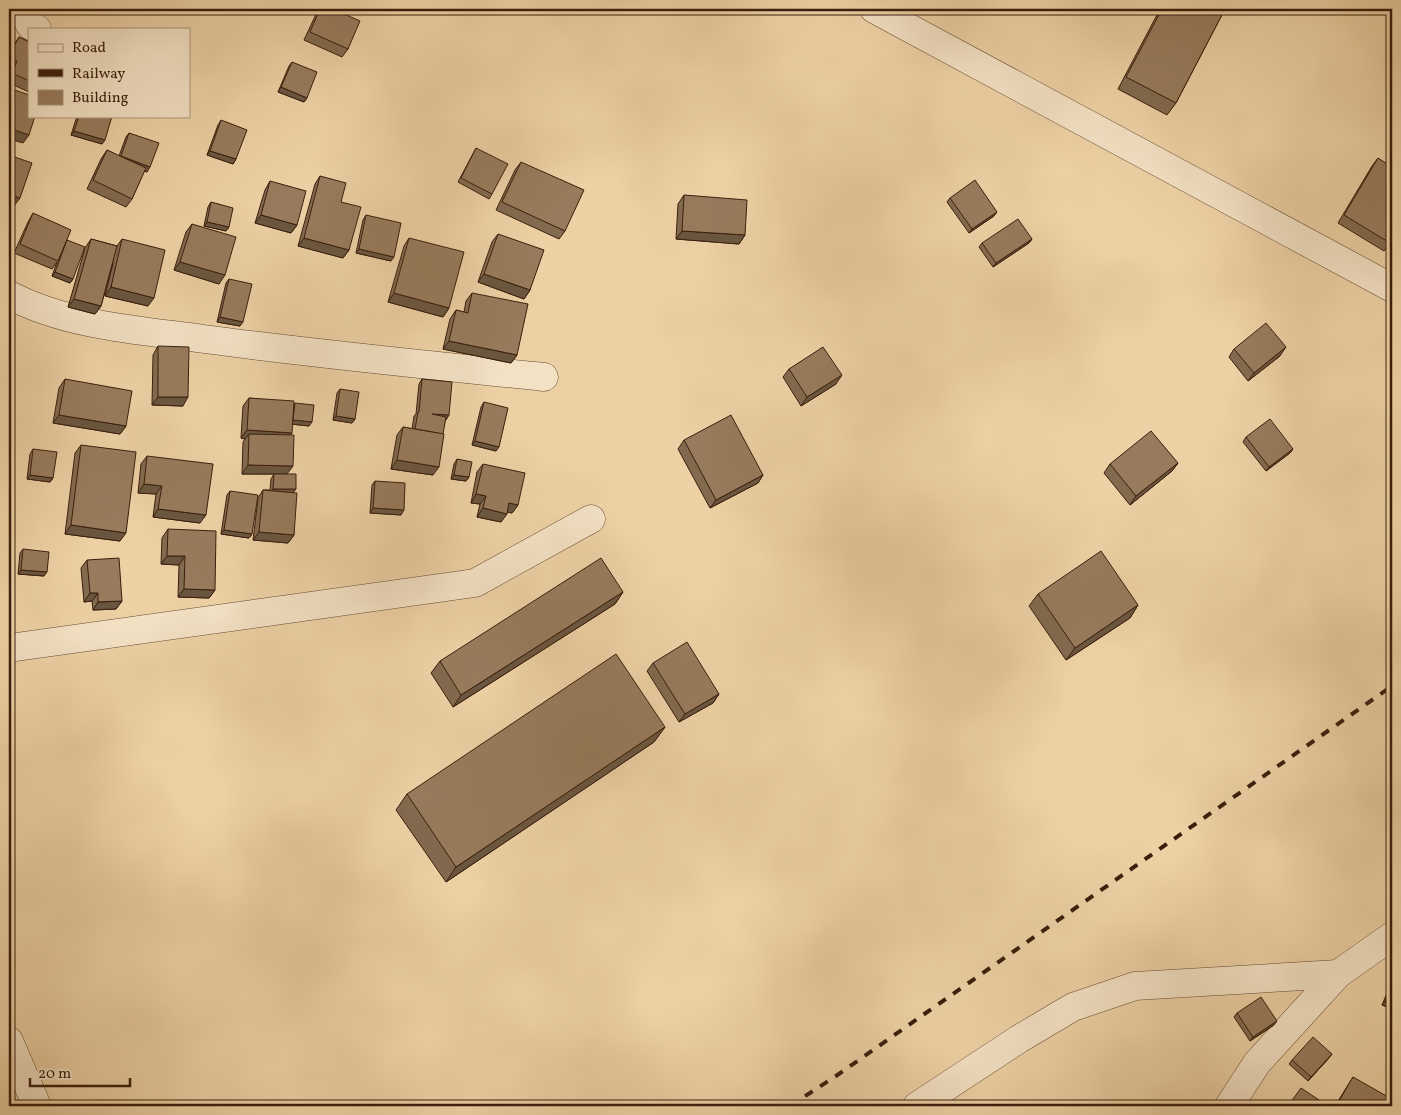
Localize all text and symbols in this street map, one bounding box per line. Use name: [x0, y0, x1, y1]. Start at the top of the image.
legend: [28, 28, 190, 118]
text: Road: [72, 38, 106, 59]
text: Railway: [72, 64, 125, 85]
text: Building: [72, 88, 129, 109]
scale bar: [30, 1055, 130, 1087]
text: 20 m: [38, 1064, 71, 1085]

